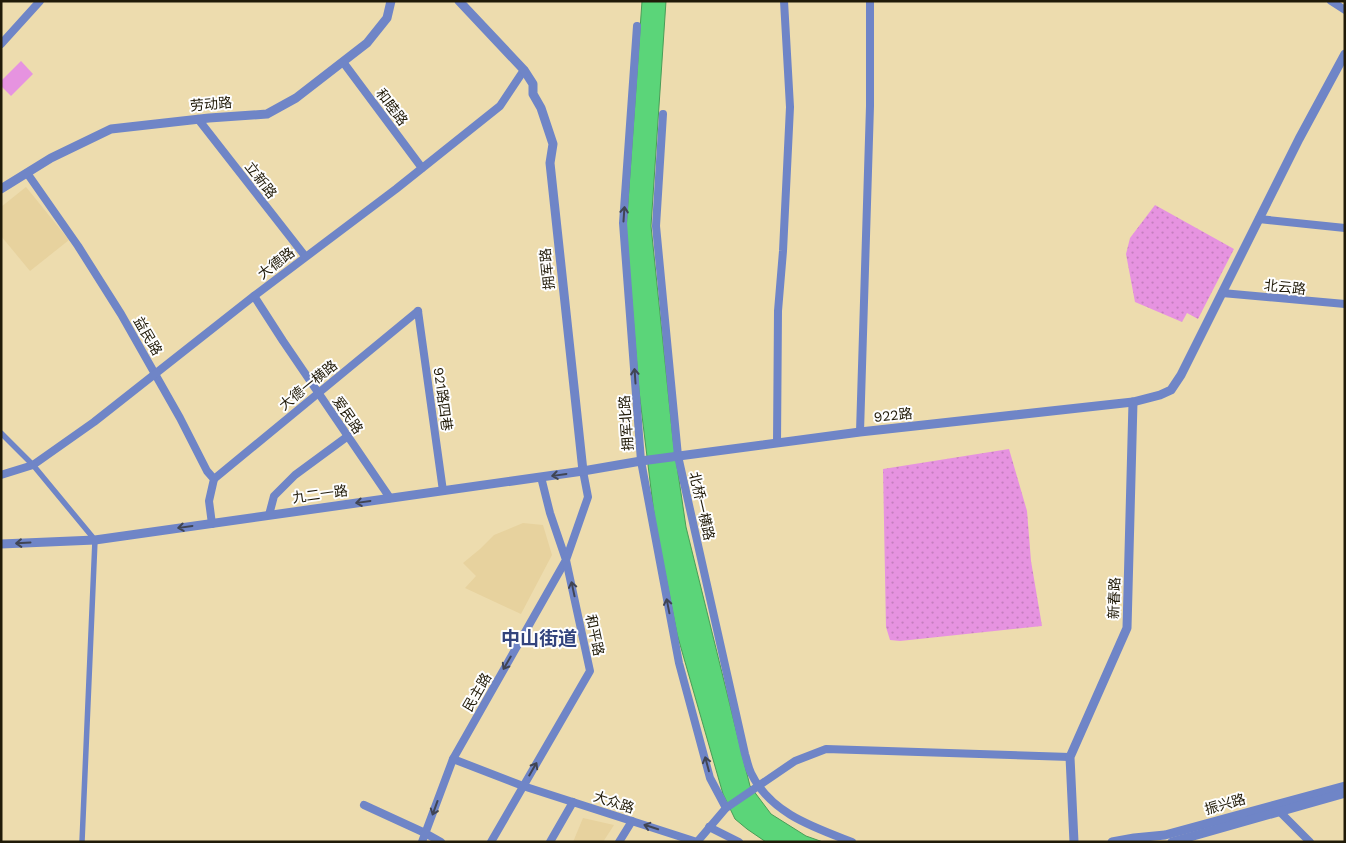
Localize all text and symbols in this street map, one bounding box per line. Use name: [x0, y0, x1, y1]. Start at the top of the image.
street label: 和睦路: [373, 85, 411, 129]
street label: 劳动路: [189, 94, 233, 114]
street label: 立新路: [242, 159, 280, 201]
one-way arrow: [620, 206, 629, 222]
street label: 大德路: [254, 244, 298, 282]
street label: 拥军路: [537, 247, 557, 291]
street label: 北云路: [1263, 277, 1307, 297]
street label: 益民路: [131, 314, 165, 358]
street label: 大德一横路: [276, 357, 340, 413]
street label: 921路四巷: [431, 366, 455, 432]
one-way arrow: [630, 368, 640, 384]
street label: 爱民路: [330, 393, 366, 437]
street label: 拥军北路: [616, 395, 636, 451]
street label: 922路: [873, 405, 913, 425]
one-way arrow: [551, 470, 567, 480]
street label: 北桥一横路: [686, 470, 718, 542]
street label: 九二一路: [291, 482, 349, 506]
one-way arrow: [356, 497, 372, 507]
one-way arrow: [177, 522, 193, 532]
one-way arrow: [16, 539, 32, 548]
street label: 新春路: [1105, 577, 1123, 619]
one-way arrow: [567, 581, 577, 597]
one-way arrow: [663, 598, 673, 614]
street label: 和平路: [583, 613, 607, 657]
district label: 中山街道: [501, 627, 577, 650]
one-way arrow: [502, 655, 512, 669]
street label: 民主路: [460, 670, 494, 714]
one-way arrow: [701, 756, 711, 772]
one-way arrow: [529, 763, 539, 777]
street label: 大众路: [592, 788, 636, 816]
street label: 振兴路: [1203, 791, 1247, 817]
one-way arrow: [430, 799, 439, 815]
one-way arrow: [643, 821, 659, 831]

